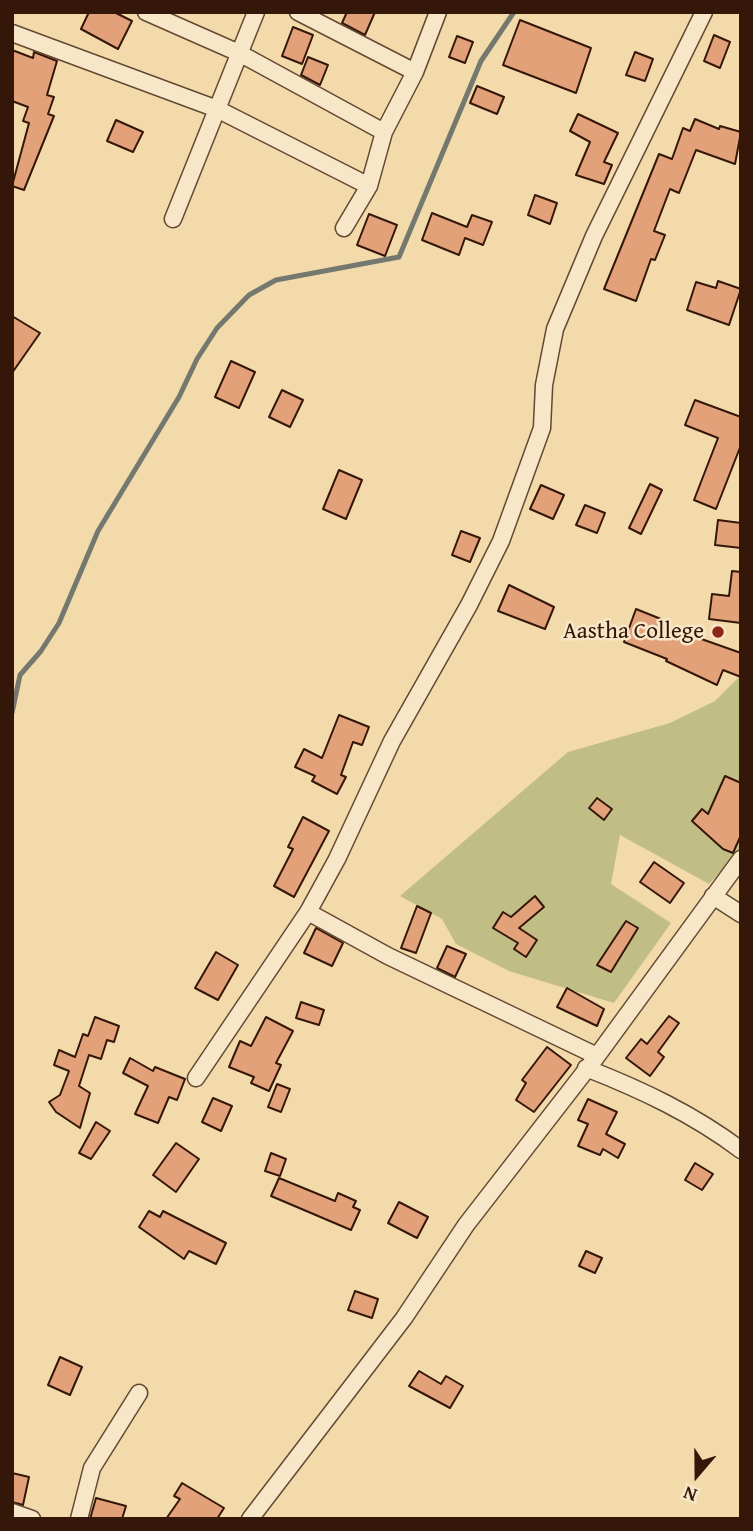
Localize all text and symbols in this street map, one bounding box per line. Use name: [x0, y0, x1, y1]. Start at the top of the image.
place label: Aastha College: [563, 618, 704, 646]
marker: Aastha College: [710, 624, 726, 640]
north arrow: [662, 1440, 732, 1510]
text: N: [679, 1479, 701, 1510]

